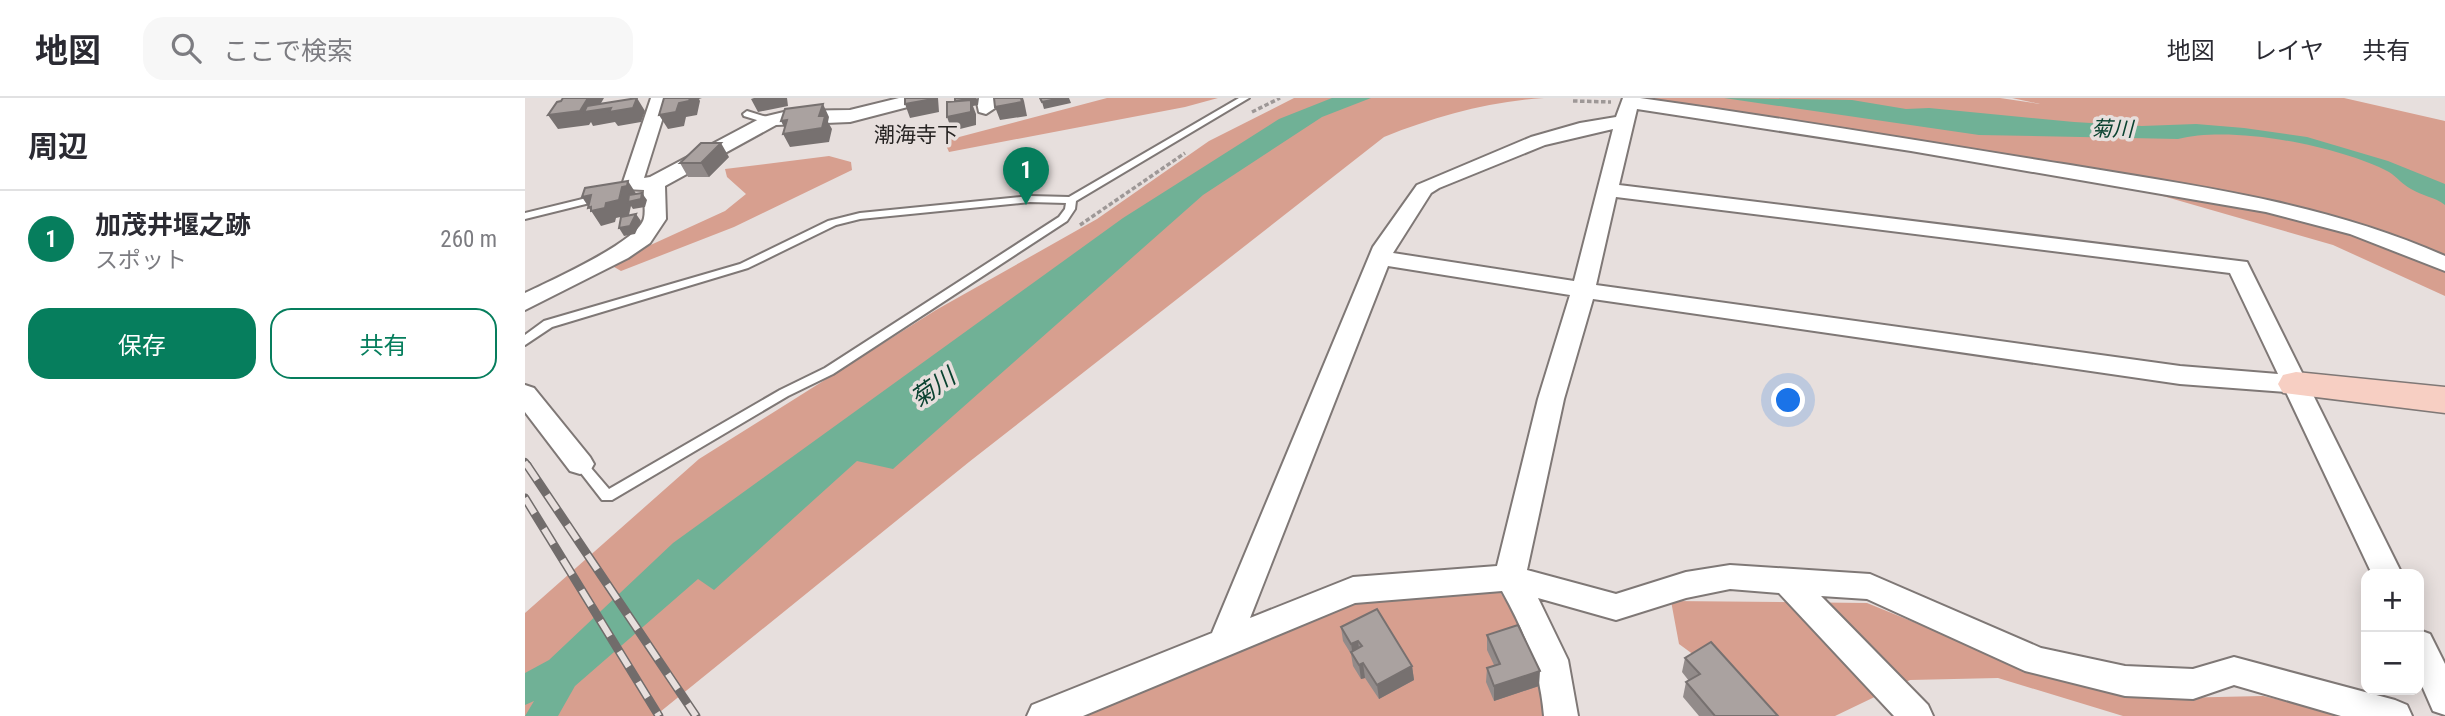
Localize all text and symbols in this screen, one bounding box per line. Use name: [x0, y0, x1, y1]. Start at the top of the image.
search box: [143, 17, 633, 80]
icon: search: [167, 29, 205, 67]
text: 地図: [35, 31, 101, 70]
text: ここで検索: [223, 36, 353, 66]
text: 地図: [2167, 37, 2215, 65]
text: レイヤ: [2253, 37, 2324, 65]
text: 共有: [2362, 37, 2410, 65]
water label: 菊川: [2091, 117, 2135, 141]
district label: 潮海寺下: [874, 123, 958, 147]
text: 周辺: [28, 129, 88, 164]
pin: 1: [1003, 147, 1049, 205]
text: 加茂井堰之跡: [95, 210, 251, 240]
text: 1: [45, 226, 57, 253]
text: 260 m: [440, 226, 497, 253]
text: スポット: [95, 247, 187, 274]
button: 保存: [28, 308, 256, 379]
button: 共有: [270, 308, 497, 379]
water label: 菊川: [905, 361, 963, 413]
your location: [1771, 383, 1805, 417]
map controls: [2361, 569, 2424, 695]
button: +: [2361, 569, 2424, 632]
button: −: [2361, 632, 2424, 695]

